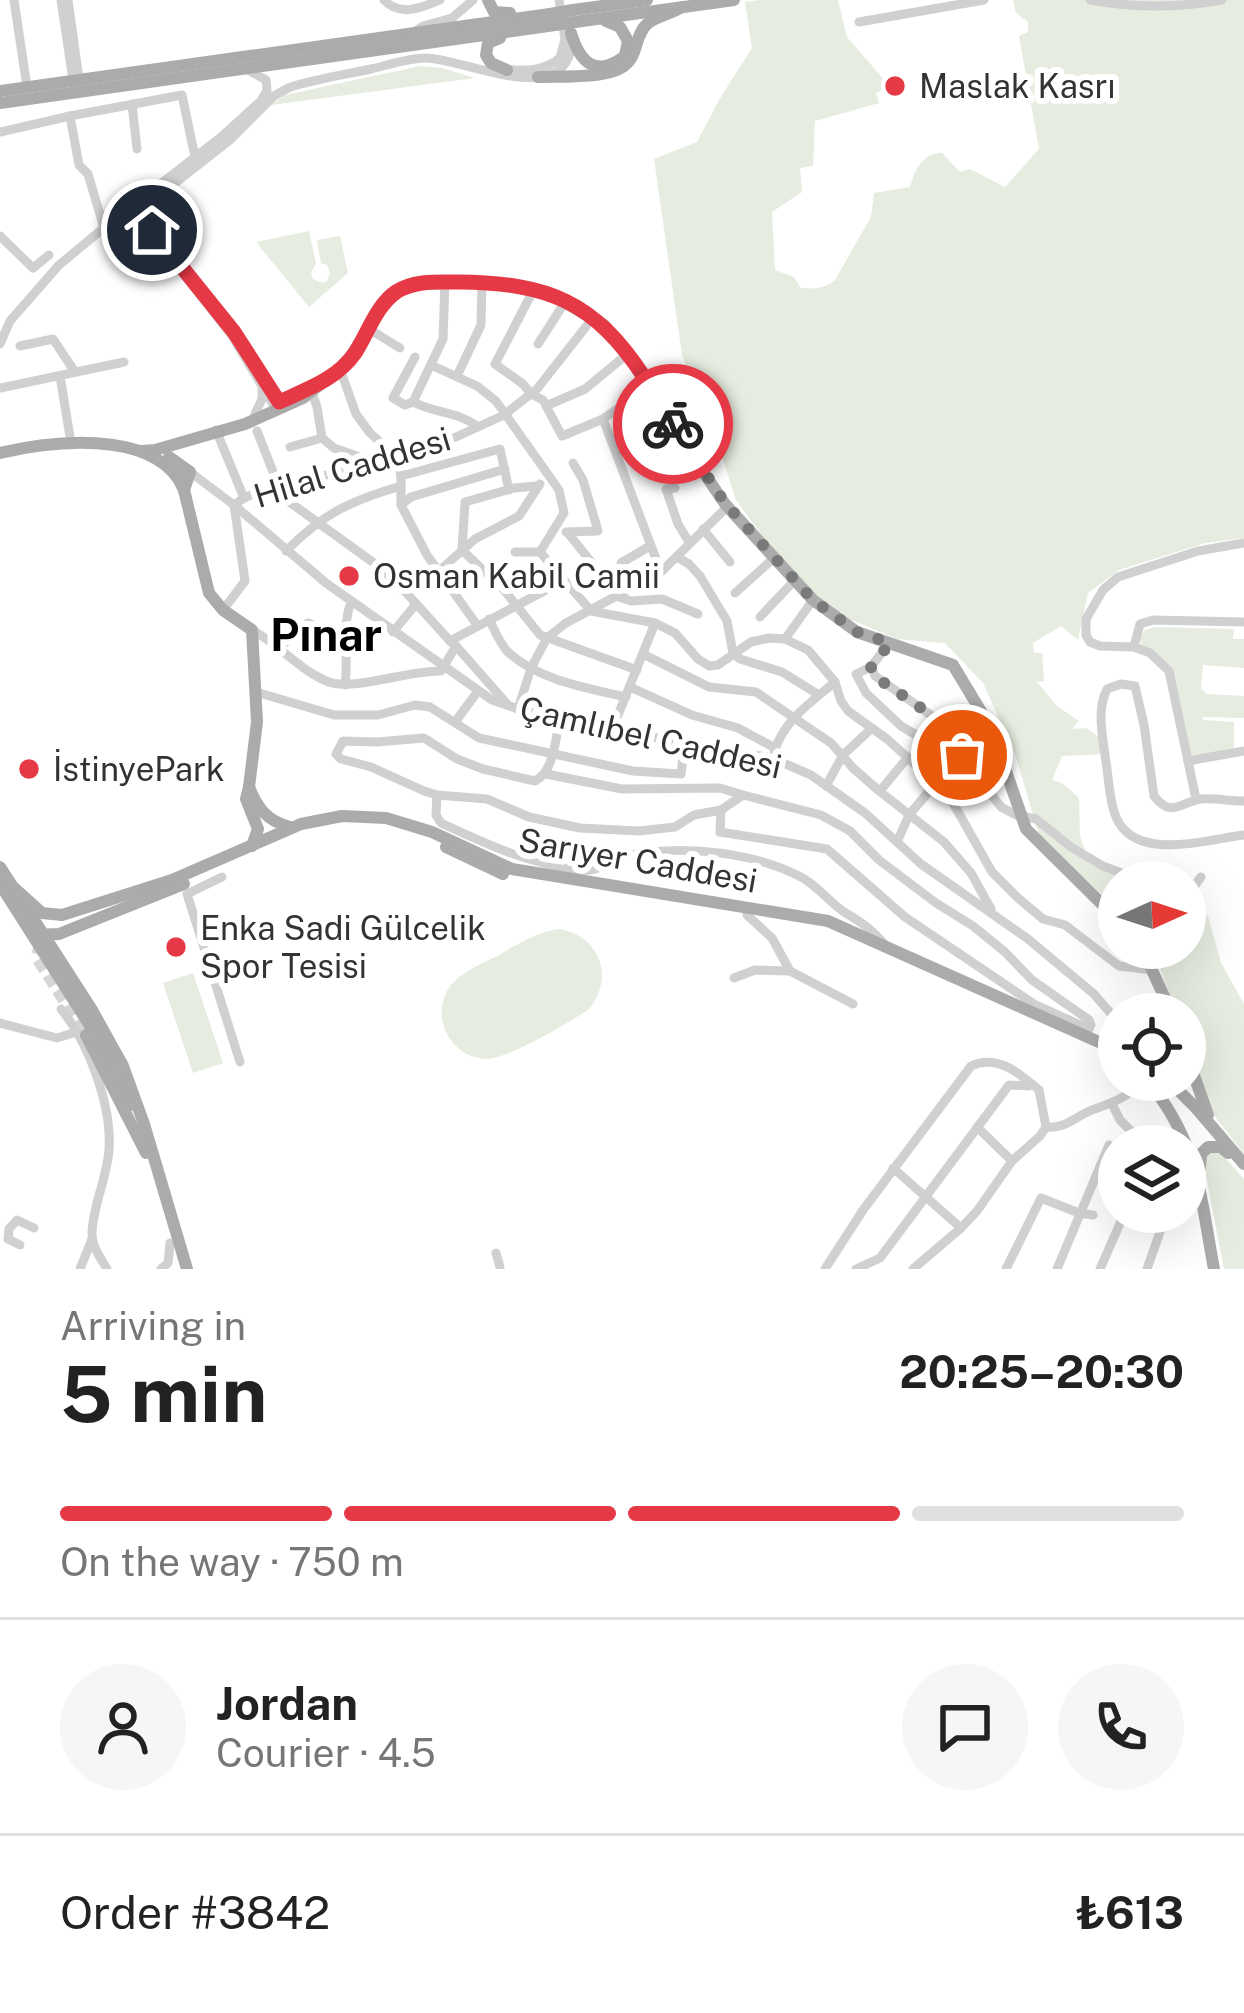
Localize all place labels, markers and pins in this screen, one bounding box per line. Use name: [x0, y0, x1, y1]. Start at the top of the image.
place label: Maslak Kasrı: [919, 67, 1115, 105]
marker: Maslak Kasrı: [882, 73, 908, 99]
pin: [101, 179, 203, 281]
place label: Osman Kabil Camii: [373, 557, 660, 595]
marker: Osman Kabil Camii: [336, 563, 362, 589]
pin: [911, 704, 1013, 806]
place label: İstinyePark: [53, 749, 225, 788]
marker: İstinyePark: [16, 756, 42, 782]
place label: Enka Sadi Gülcelik Spor Tesisi: [200, 909, 486, 985]
marker: Enka Sadi Gülcelik Spor Tesisi: [163, 934, 189, 960]

